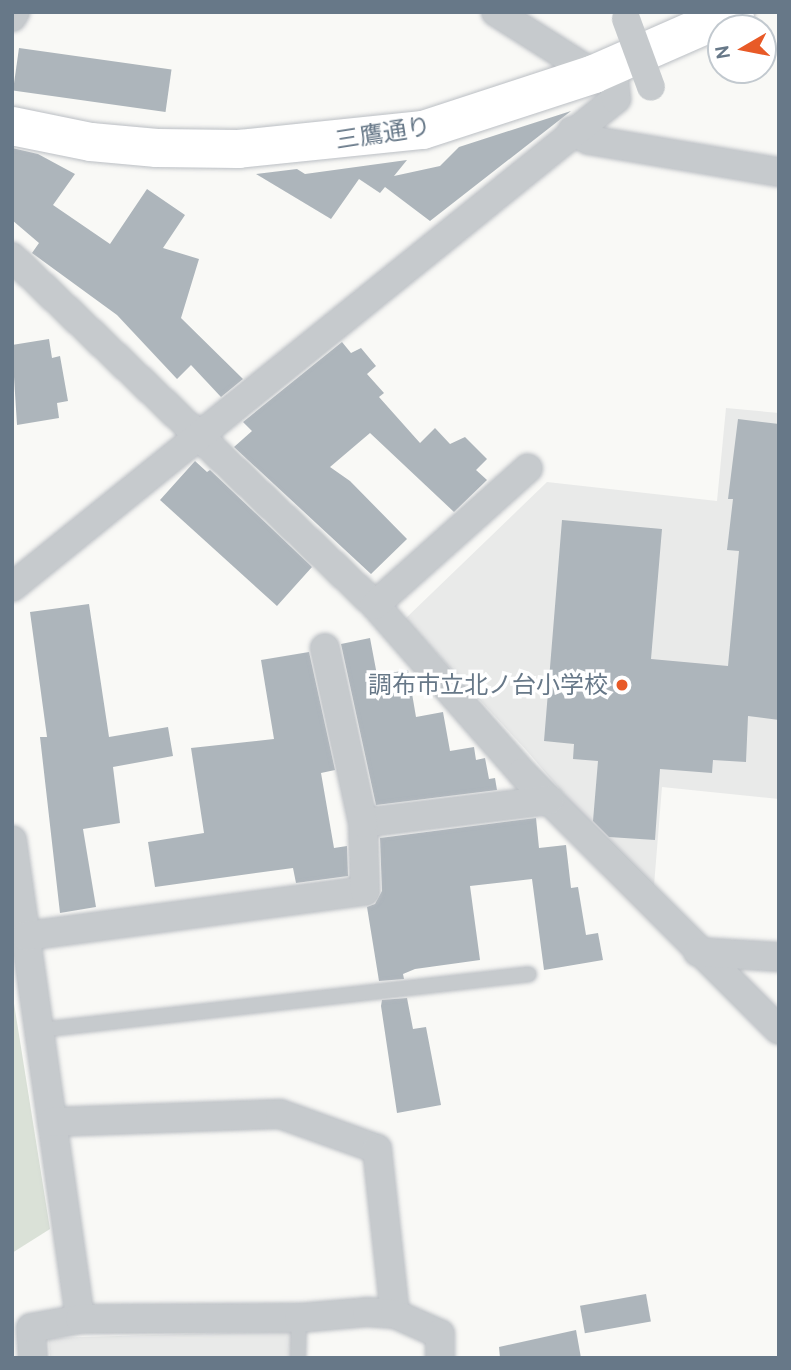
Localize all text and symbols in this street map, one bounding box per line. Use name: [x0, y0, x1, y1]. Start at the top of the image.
north arrow: [707, 14, 777, 84]
text: N: [710, 44, 735, 61]
street label: 三鷹通り: [333, 111, 433, 155]
place label: 調布市立北ノ台小学校: [368, 671, 608, 699]
marker: 調布市立北ノ台小学校: [614, 677, 630, 693]

